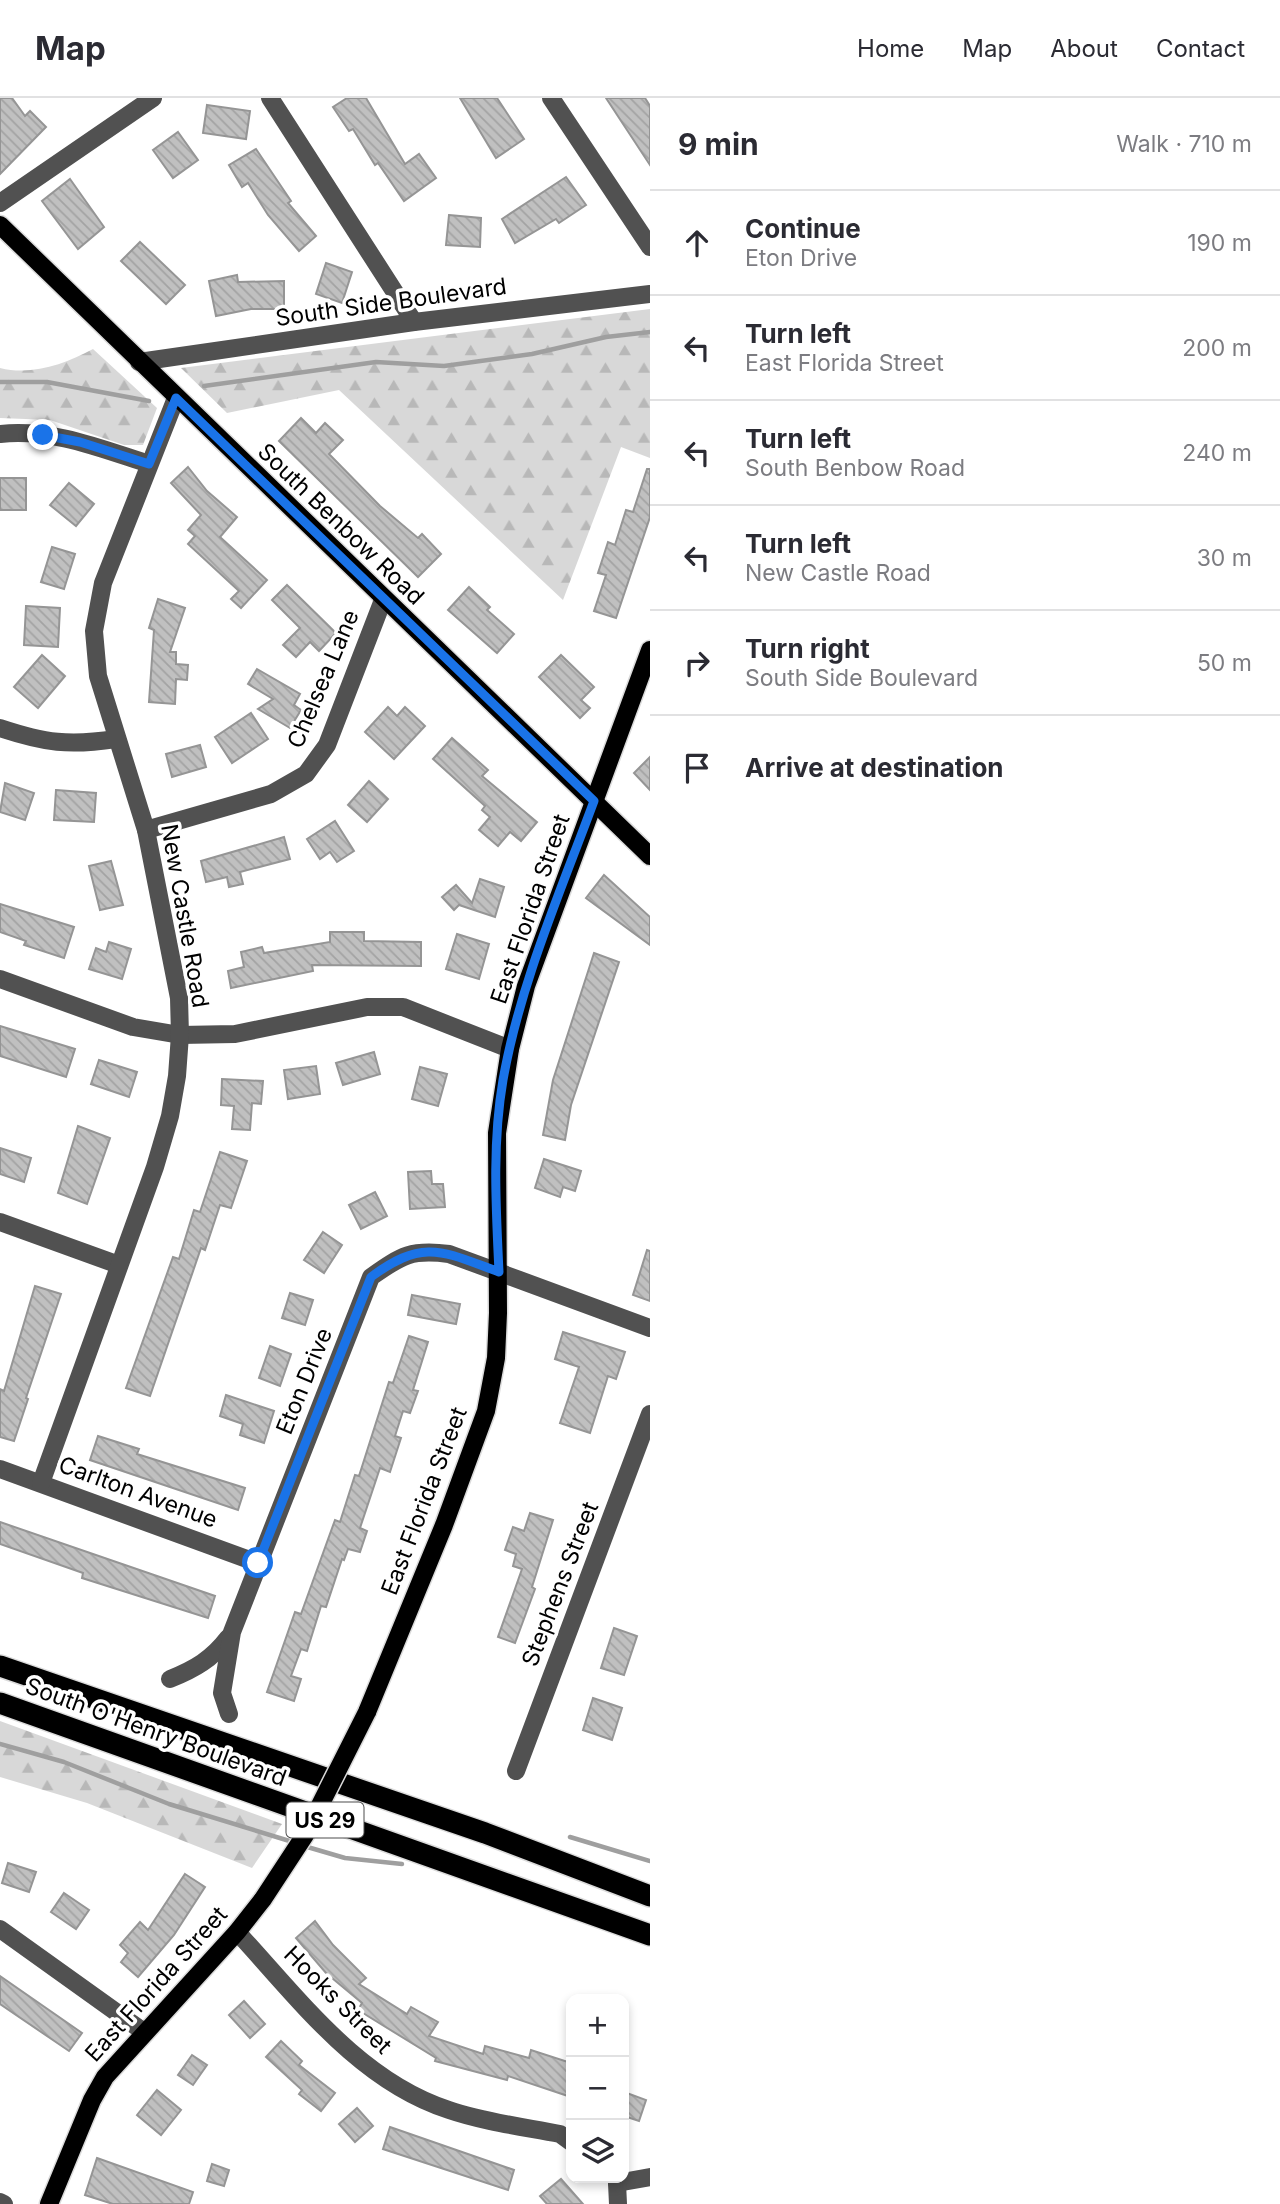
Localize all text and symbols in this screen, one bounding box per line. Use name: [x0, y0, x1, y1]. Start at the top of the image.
text: Map: [35, 28, 106, 68]
text: Home: [857, 34, 924, 63]
text: Map: [962, 34, 1012, 63]
text: About: [1050, 34, 1118, 63]
text: Contact: [1156, 34, 1245, 63]
text: 9 min: [678, 126, 759, 162]
text: Walk · 710 m: [1116, 130, 1252, 158]
text: Continue: [745, 213, 861, 244]
icon: ahead: [678, 224, 716, 262]
text: 190 m: [1187, 229, 1252, 257]
text: Eton Drive: [745, 244, 857, 272]
street label: South Side Boulevard: [274, 272, 508, 332]
text: Turn left: [745, 318, 851, 349]
icon: left: [678, 329, 716, 367]
text: 200 m: [1182, 334, 1252, 362]
text: East Florida Street: [745, 349, 944, 377]
route end: [27, 419, 58, 450]
text: Turn left: [745, 423, 851, 454]
icon: left: [678, 434, 716, 472]
street label: South Benbow Road: [252, 438, 430, 610]
text: 240 m: [1182, 439, 1252, 467]
text: South Benbow Road: [745, 454, 965, 482]
text: Turn left: [745, 528, 851, 559]
icon: left: [678, 539, 716, 577]
text: 30 m: [1197, 544, 1252, 572]
text: New Castle Road: [745, 559, 931, 587]
street label: Chelsea Lane: [281, 606, 365, 752]
text: Turn right: [745, 633, 870, 664]
icon: right: [678, 644, 716, 682]
text: 50 m: [1197, 649, 1252, 677]
text: South Side Boulevard: [745, 664, 978, 692]
icon: arrive: [678, 749, 716, 787]
text: Arrive at destination: [745, 752, 1004, 783]
street label: East Florida Street: [484, 810, 576, 1008]
street label: New Castle Road: [155, 822, 215, 1010]
street label: Eton Drive: [270, 1324, 338, 1438]
street label: East Florida Street: [375, 1403, 473, 1599]
street label: Carlton Avenue: [55, 1450, 221, 1534]
street label: Stephens Street: [516, 1497, 604, 1670]
route start: [242, 1547, 273, 1578]
street label: South O'Henry Boulevard: [22, 1672, 290, 1792]
road number: US 29: [286, 1802, 364, 1838]
street label: East Florida Street: [79, 1900, 233, 2067]
street label: Hooks Street: [278, 1940, 398, 2060]
map controls: [566, 1994, 629, 2183]
button: +: [566, 1994, 629, 2057]
button: −: [566, 2057, 629, 2120]
button: layers: [566, 2120, 629, 2183]

